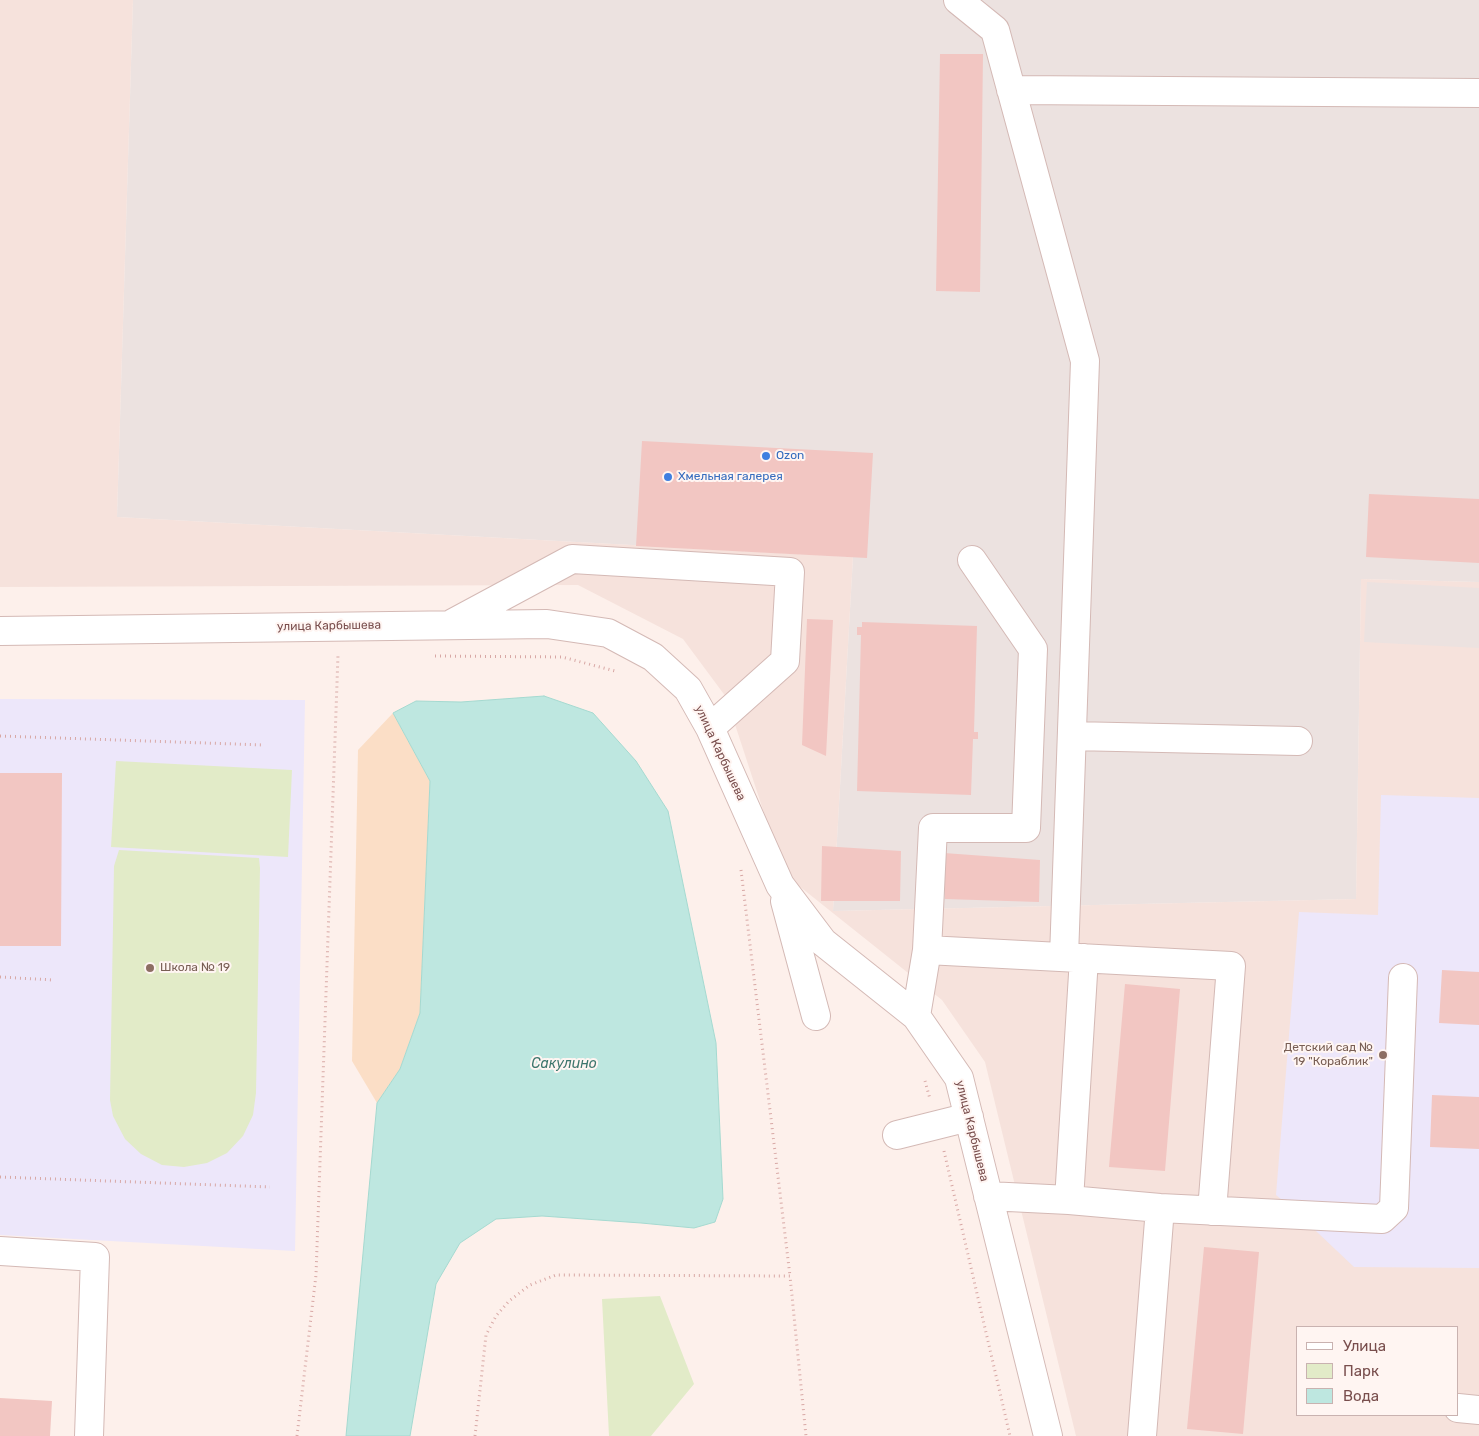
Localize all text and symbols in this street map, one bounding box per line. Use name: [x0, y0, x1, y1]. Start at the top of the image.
place label: Ozon: [776, 449, 804, 463]
marker: Ozon: [760, 450, 772, 462]
place label: Хмельная галерея: [678, 470, 783, 484]
marker: Хмельная галерея: [662, 471, 674, 483]
street label: улица Карбышева: [277, 618, 381, 634]
street label: улица Карбышева: [692, 703, 748, 803]
place label: Школа № 19: [160, 961, 230, 975]
marker: Школа № 19: [144, 962, 156, 974]
place label: Детский сад № 19 "Кораблик": [1284, 1041, 1373, 1069]
marker: Детский сад № 19 "Кораблик": [1377, 1049, 1389, 1061]
water label: Сакулино: [531, 1056, 597, 1072]
street label: улица Карбышева: [952, 1079, 992, 1183]
legend: [1296, 1326, 1459, 1416]
text: Улица: [1343, 1337, 1386, 1355]
text: Парк: [1343, 1362, 1379, 1380]
text: Вода: [1343, 1387, 1379, 1405]

